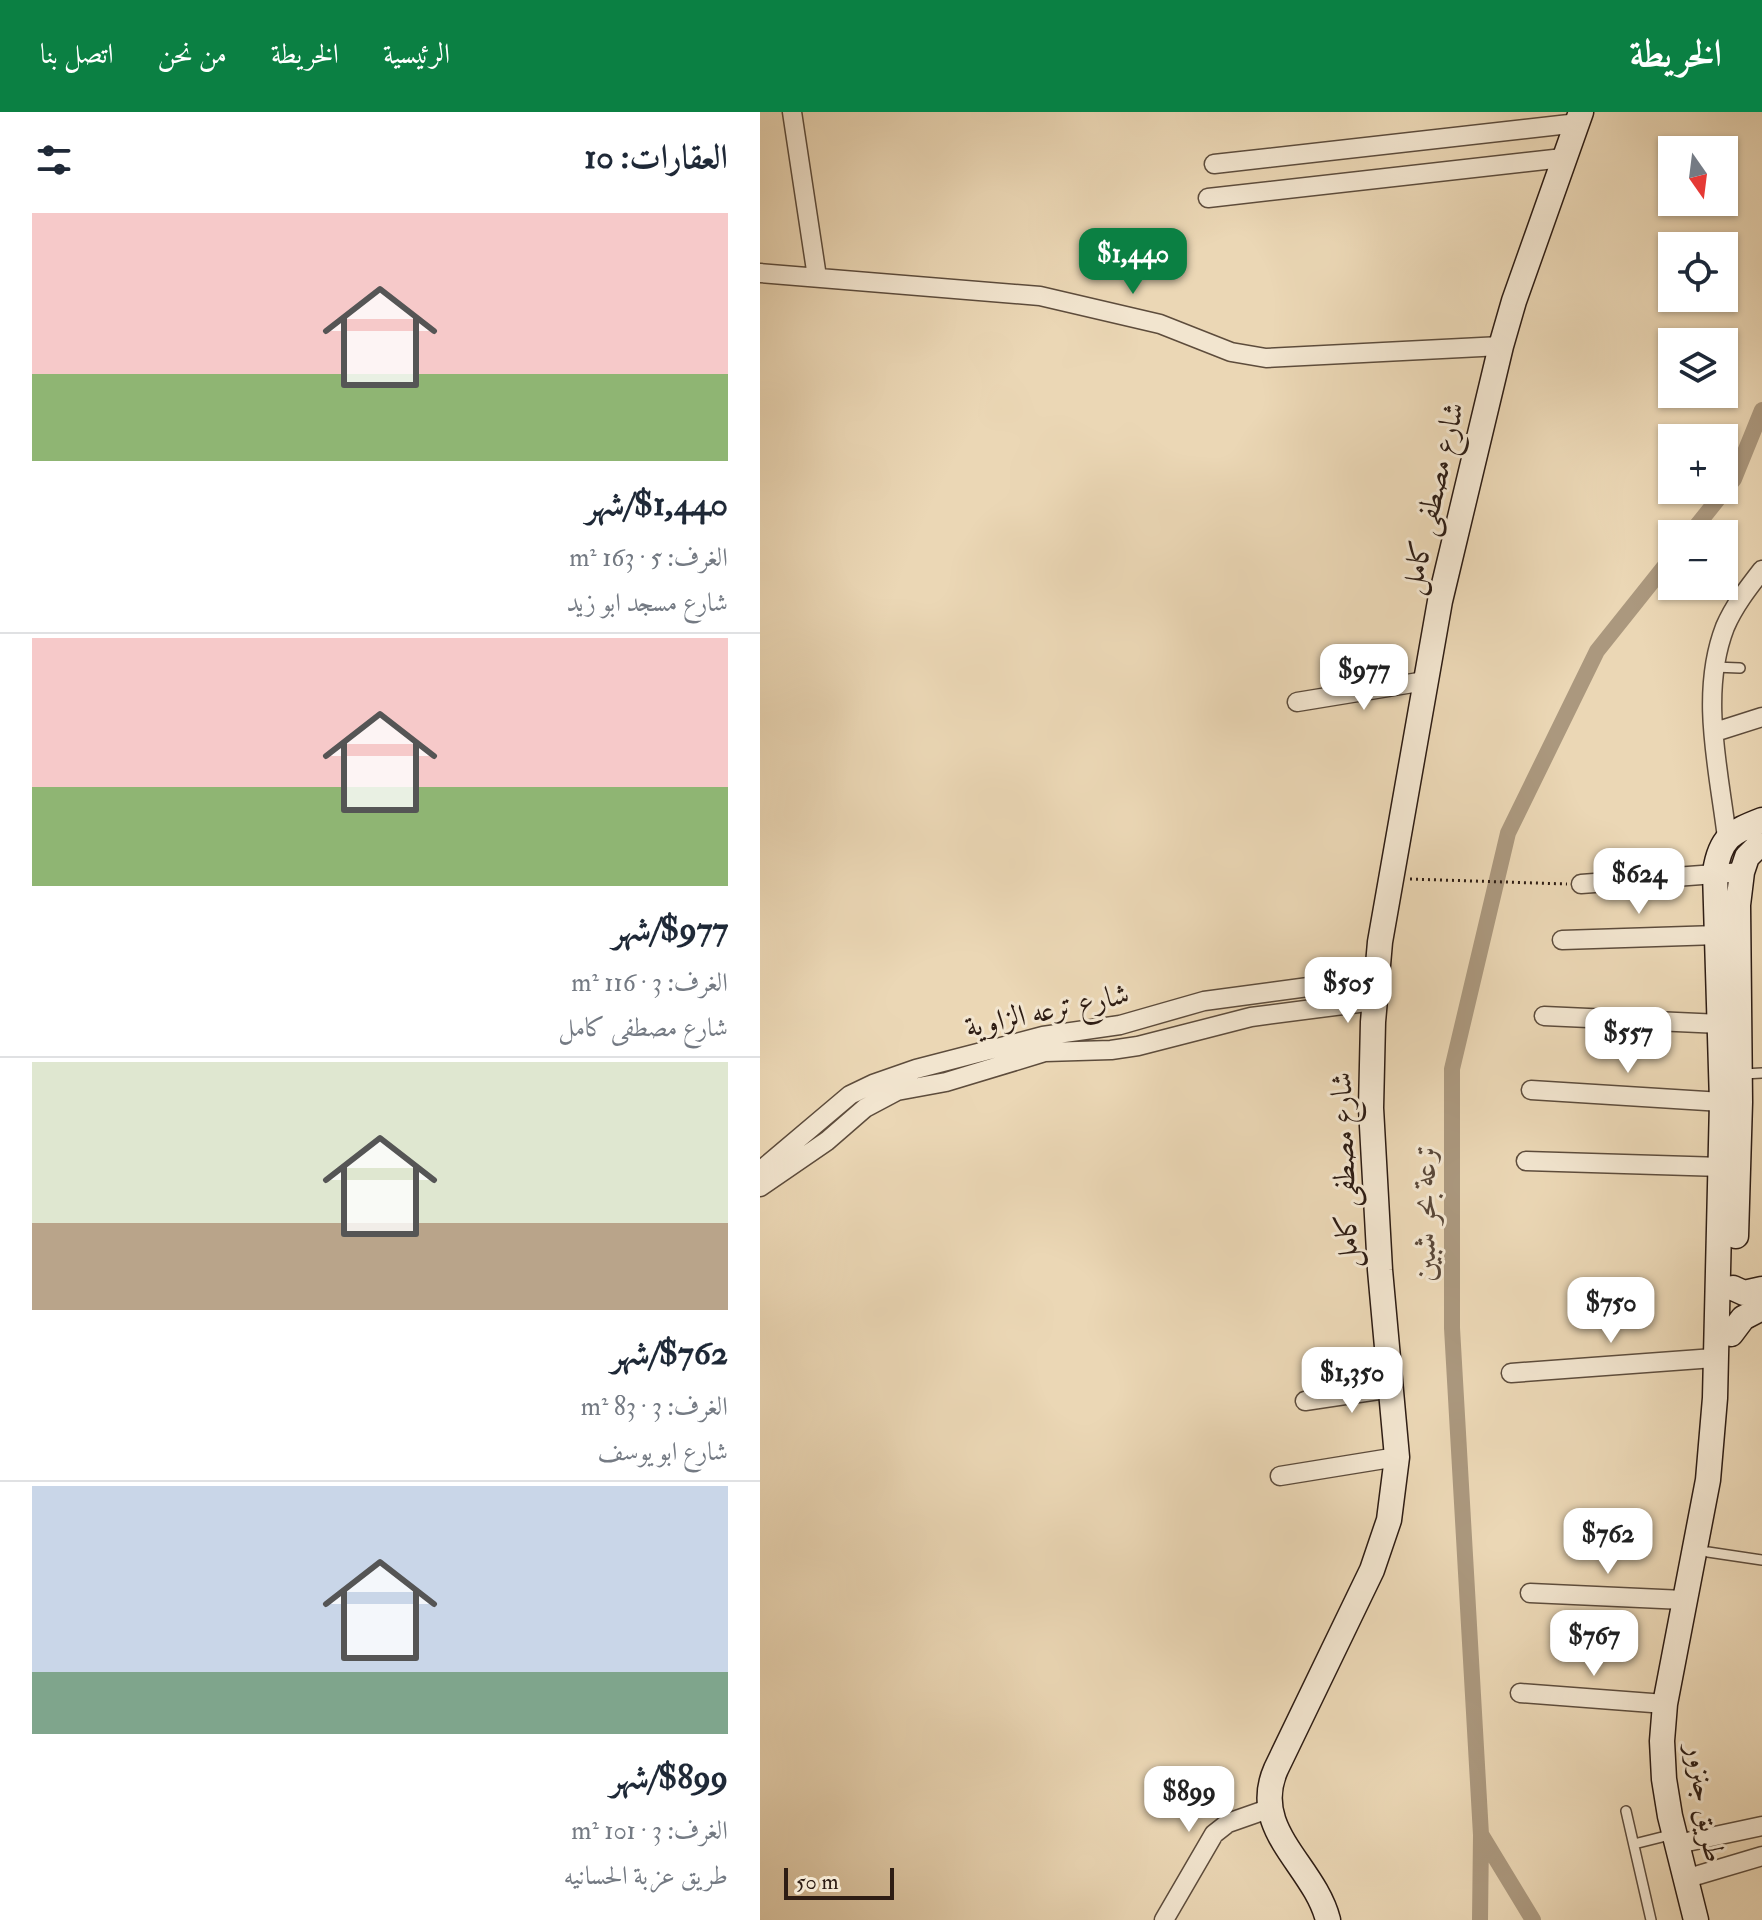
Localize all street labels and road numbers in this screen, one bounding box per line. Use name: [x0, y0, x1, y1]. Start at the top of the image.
street label: شارع مصطفى كامل: [1392, 399, 1478, 599]
street label: شارع ترعه الزاوية: [962, 975, 1134, 1052]
street label: شارع مصطفى كامل: [1323, 1071, 1372, 1268]
street label: طريق جنزور: [1677, 1738, 1733, 1865]

